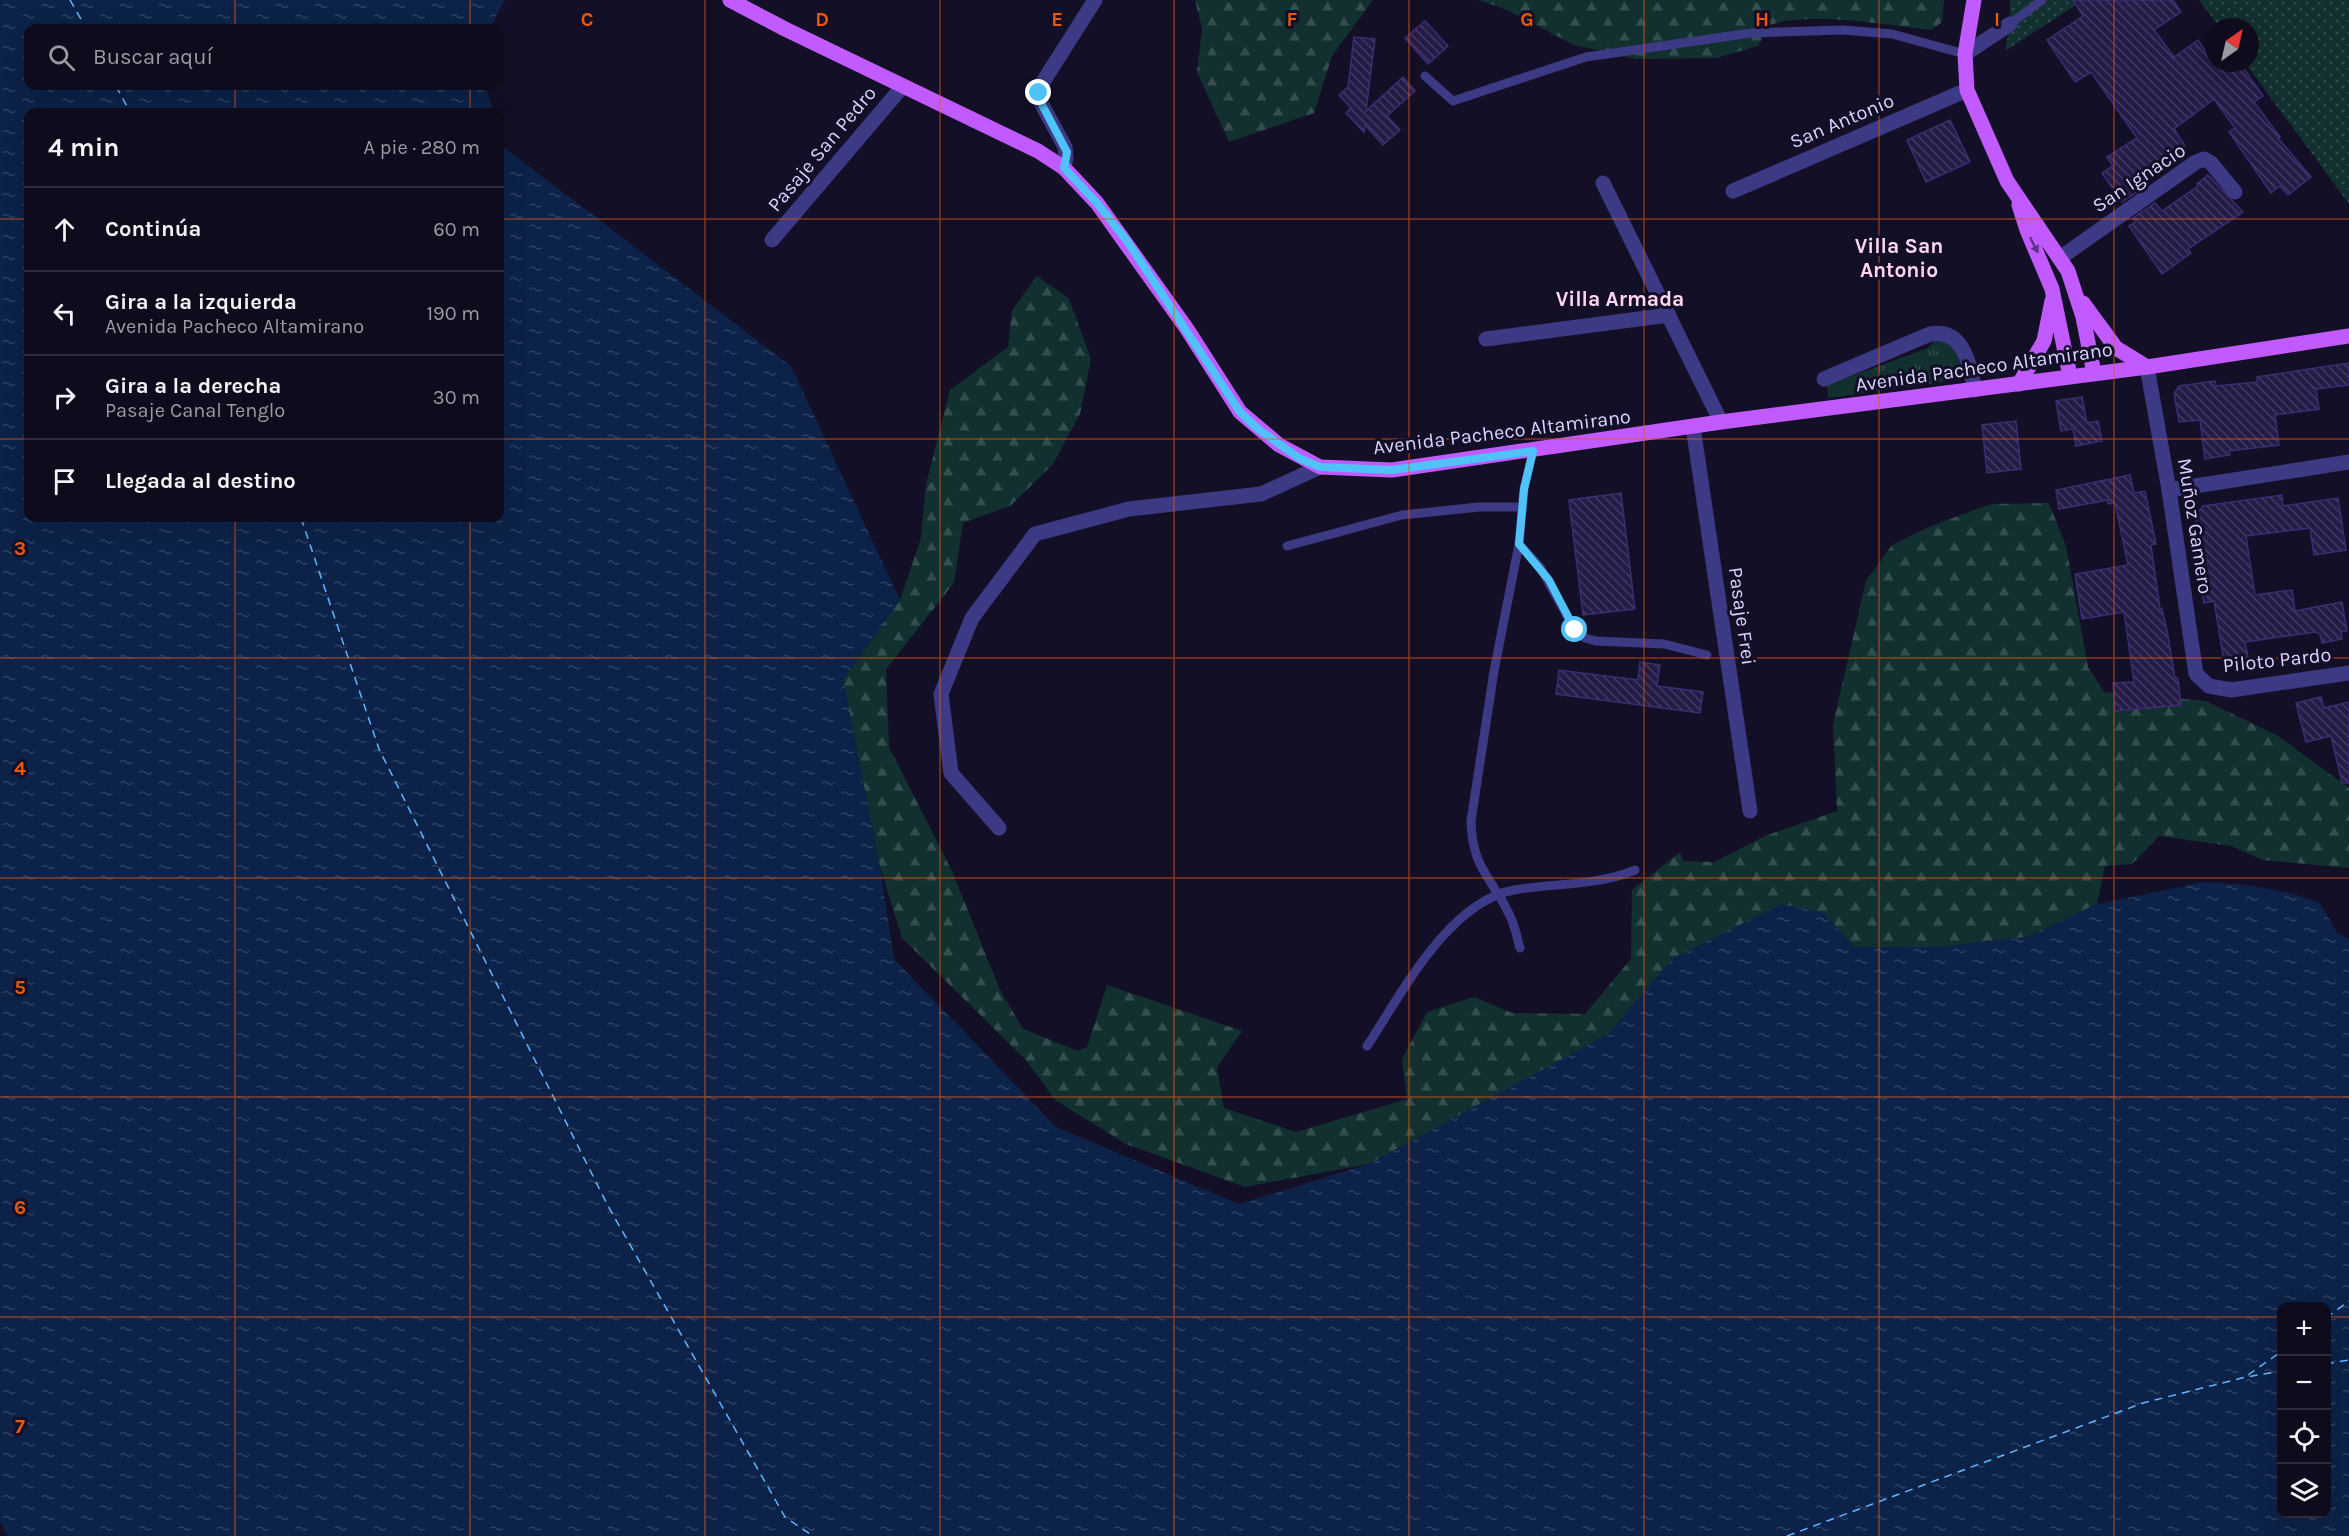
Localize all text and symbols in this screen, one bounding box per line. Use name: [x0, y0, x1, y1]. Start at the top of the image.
text: C: [581, 8, 593, 31]
text: D: [815, 8, 829, 31]
text: E: [1051, 8, 1063, 31]
text: F: [1287, 8, 1298, 31]
text: G: [1520, 8, 1534, 31]
text: H: [1755, 8, 1769, 31]
text: I: [1994, 8, 2000, 31]
north arrow: [2205, 18, 2259, 72]
search box: [24, 24, 504, 90]
icon: search: [45, 41, 78, 74]
text: Buscar aquí: [93, 44, 213, 70]
route end: [1025, 79, 1051, 105]
street label: Pasaje San Pedro: [763, 82, 881, 216]
street label: San Antonio: [1786, 89, 1898, 153]
text: 4 min: [48, 132, 119, 163]
text: A pie · 280 m: [364, 136, 480, 159]
street label: San Ignacio: [2088, 139, 2190, 217]
icon: ahead: [48, 213, 81, 246]
text: Continúa: [105, 216, 201, 242]
text: 60 m: [433, 218, 480, 241]
district label: Villa San Antonio: [1855, 234, 1943, 282]
one-way arrow: [2029, 236, 2039, 253]
district label: Villa Armada: [1556, 287, 1684, 311]
text: Gira a la izquierda: [105, 289, 297, 315]
icon: left: [48, 297, 81, 330]
text: 190 m: [426, 302, 480, 325]
text: Avenida Pacheco Altamirano: [105, 315, 364, 338]
street label: Avenida Pacheco Altamirano: [1854, 338, 2114, 396]
text: Gira a la derecha: [105, 373, 281, 399]
icon: right: [48, 381, 81, 414]
text: 30 m: [433, 386, 480, 409]
text: Pasaje Canal Tenglo: [105, 399, 285, 422]
street label: Avenida Pacheco Altamirano: [1372, 405, 1632, 459]
street label: Muñoz Gamero: [2173, 456, 2217, 596]
icon: arrive: [48, 465, 81, 498]
text: Llegada al destino: [105, 468, 296, 494]
text: 3: [14, 537, 26, 560]
street label: Pasaje Frei: [1724, 565, 1760, 667]
route start: [1561, 616, 1587, 642]
street label: Piloto Pardo: [2222, 643, 2332, 677]
text: 4: [14, 757, 26, 780]
text: 5: [14, 976, 26, 999]
text: 6: [14, 1196, 26, 1219]
map controls: [2277, 1302, 2331, 1518]
button: +: [2277, 1302, 2331, 1356]
button: −: [2277, 1356, 2331, 1410]
button: locate: [2277, 1410, 2331, 1464]
text: 7: [15, 1415, 25, 1438]
button: layers: [2277, 1464, 2331, 1518]

